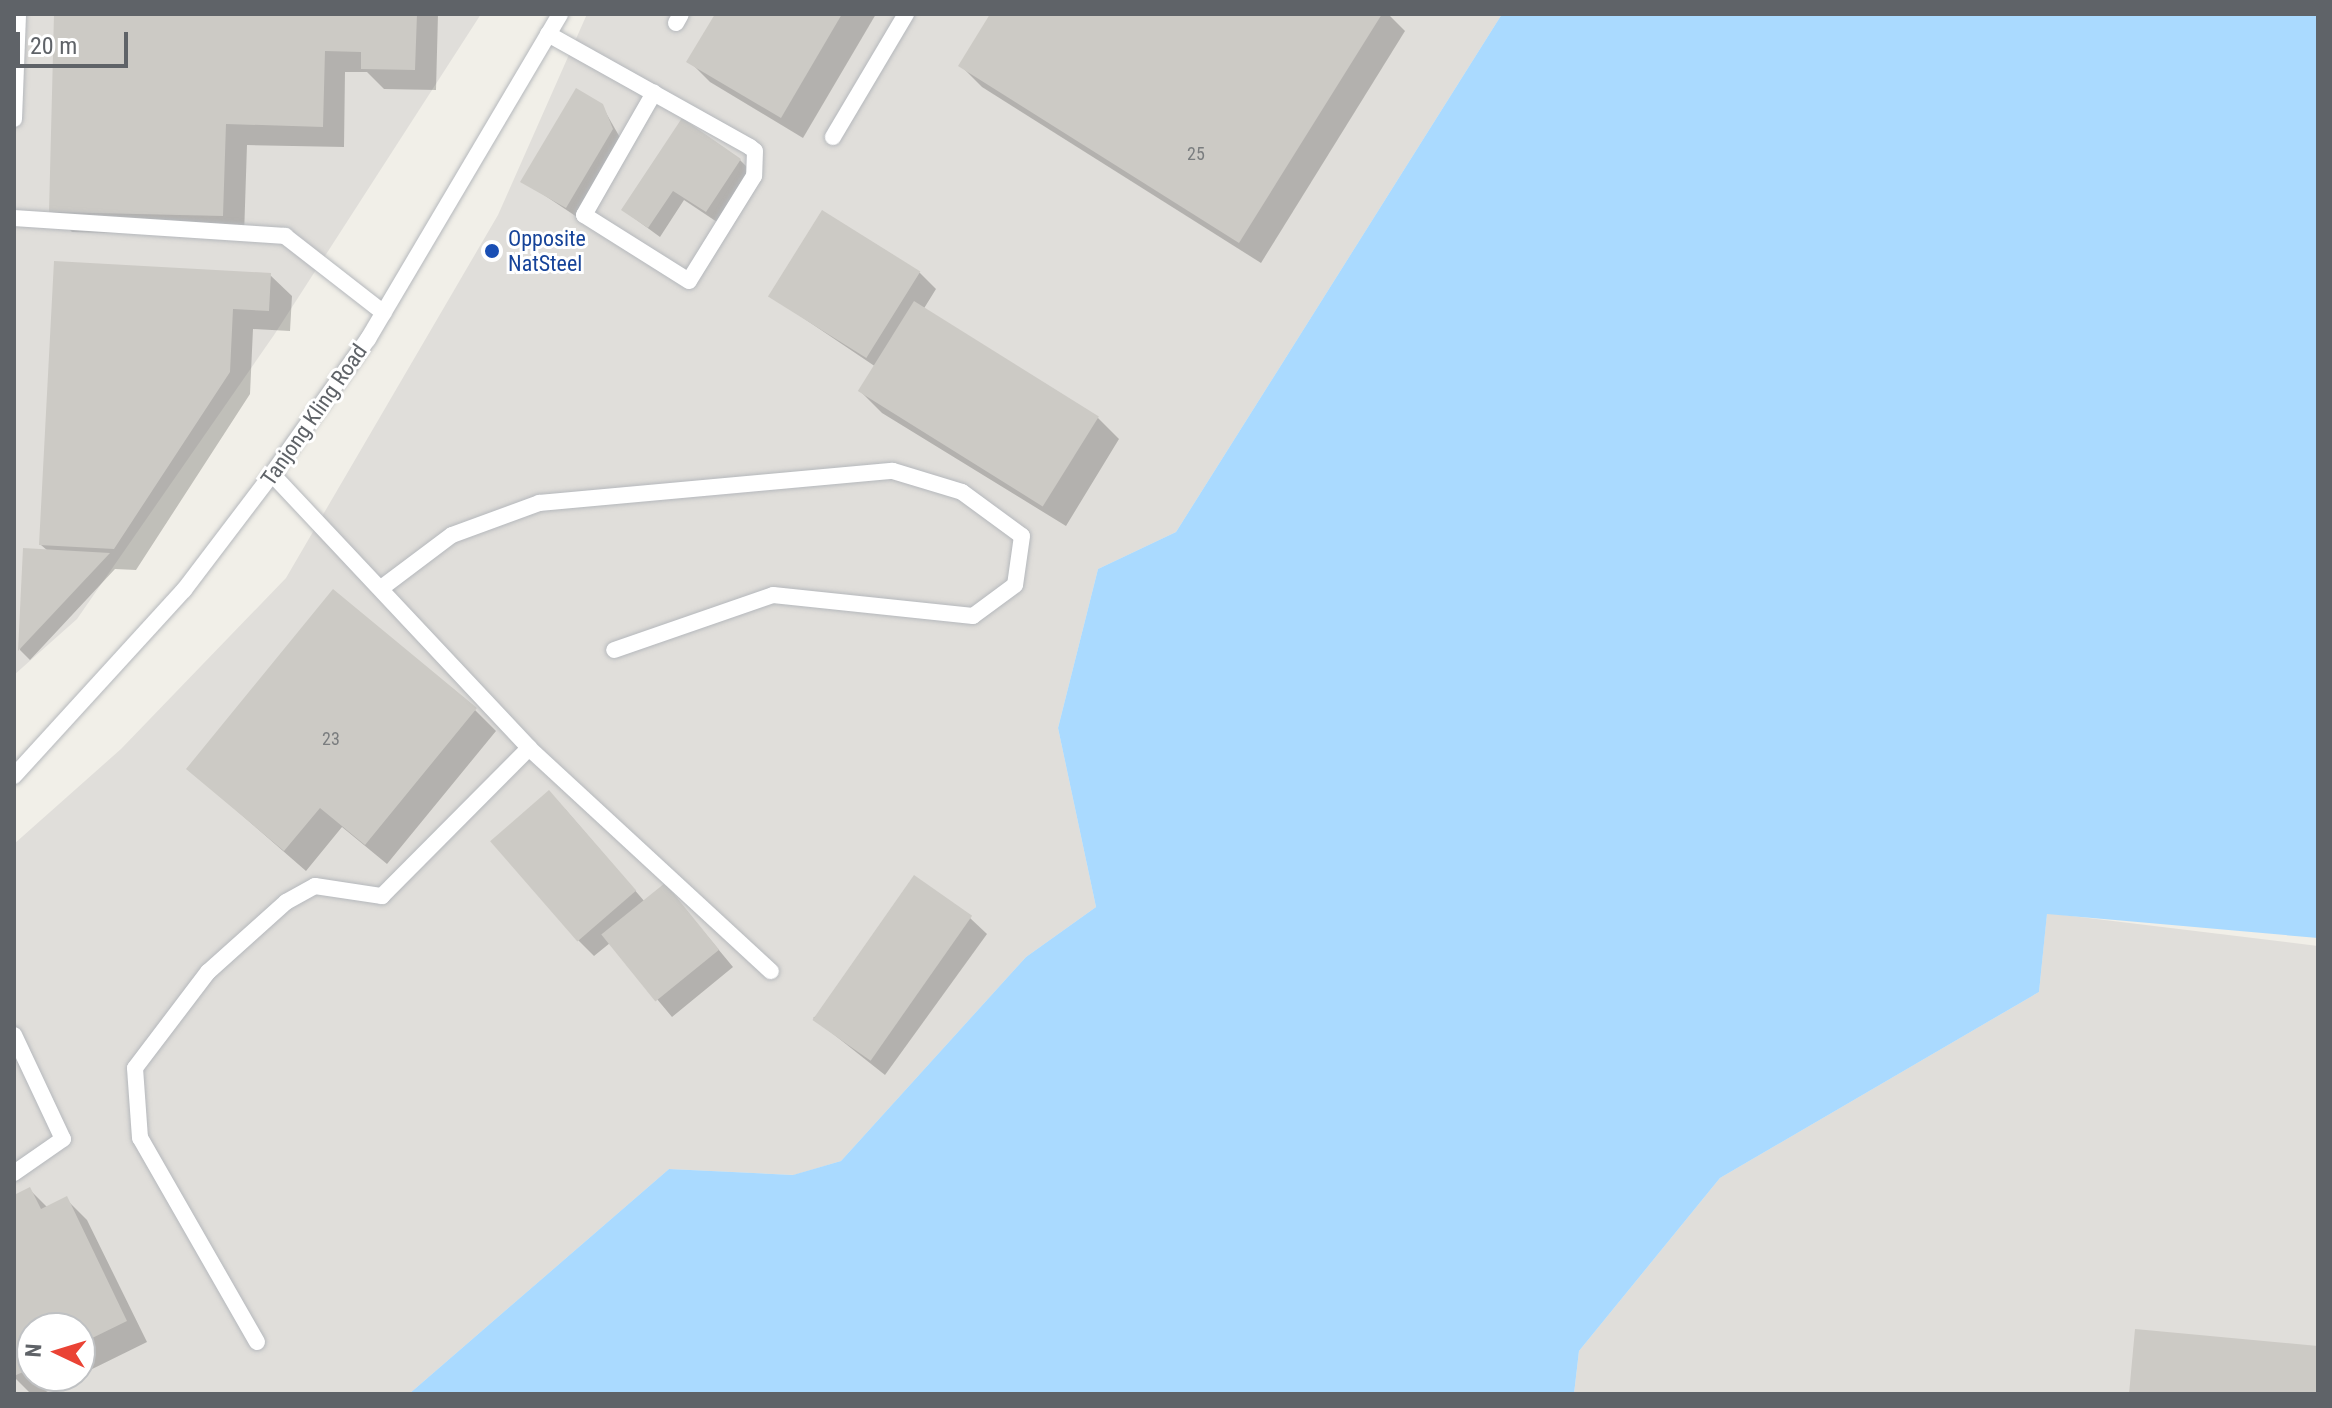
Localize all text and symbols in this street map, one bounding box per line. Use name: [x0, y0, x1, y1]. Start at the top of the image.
scale bar: [20, 16, 132, 66]
text: 20 m: [30, 32, 77, 60]
house number: 25: [1187, 143, 1205, 165]
place label: Opposite NatSteel: [508, 225, 586, 276]
marker: Opposite NatSteel: [483, 242, 501, 260]
street label: Tanjong Kling Road: [255, 339, 373, 491]
house number: 23: [322, 728, 340, 750]
north arrow: [16, 1312, 96, 1392]
text: N: [21, 1343, 46, 1358]

